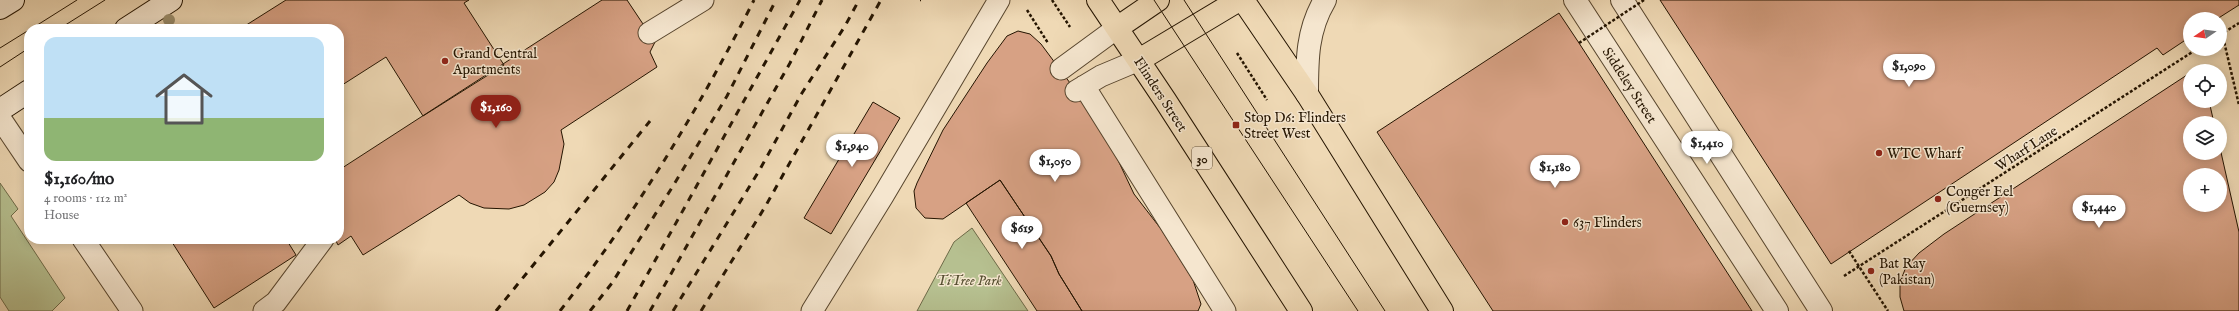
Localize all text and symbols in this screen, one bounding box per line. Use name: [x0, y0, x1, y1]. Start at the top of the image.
north arrow: [2183, 12, 2227, 56]
map controls: [2183, 12, 2227, 212]
street label: Siddeley Street: [1598, 44, 1661, 127]
place label: Grand Central Apartments: [452, 45, 537, 79]
street label: Flinders Street: [1129, 54, 1191, 136]
pin: $1,090: [1876, 54, 1942, 88]
marker: Grand Central Apartments: [440, 56, 450, 66]
text: $1,090: [1892, 58, 1926, 75]
icon: home: [148, 63, 220, 135]
button: locate: [2183, 64, 2227, 108]
pin: $1,160: [463, 95, 529, 129]
text: $1,160: [480, 99, 512, 116]
place label: Stop D6: Flinders Street West: [1244, 109, 1346, 143]
button: layers: [2183, 116, 2227, 160]
marker: Stop D6: Flinders Street West: [1231, 120, 1241, 130]
street label: Wharf Lane: [1992, 122, 2062, 176]
pin: $1,410: [1674, 131, 1740, 165]
pin: $1,940: [819, 134, 885, 168]
text: $1,410: [1690, 135, 1724, 152]
text: $1,940: [835, 138, 869, 155]
place label: WTC Wharf: [1887, 145, 1964, 163]
road number: 30: [1192, 147, 1212, 169]
marker: WTC Wharf: [1874, 148, 1884, 158]
pin: $1,050: [1022, 149, 1088, 183]
text: $1,050: [1039, 153, 1071, 170]
pin: $1,180: [1522, 155, 1588, 189]
text: $1,180: [1539, 159, 1571, 176]
button: +: [2183, 168, 2227, 212]
text: $1,160/mo: [44, 169, 114, 190]
place label: Conger Eel (Guernsey): [1946, 183, 2013, 217]
text: 4 rooms · 112 m²: [44, 190, 127, 207]
marker: Conger Eel (Guernsey): [1933, 194, 1943, 204]
pin: $1,440: [2066, 195, 2132, 229]
text: $1,440: [2082, 199, 2116, 216]
text: House: [44, 207, 79, 224]
place label: 637 Flinders: [1573, 214, 1642, 232]
pin: $619: [998, 216, 1046, 250]
marker: 637 Flinders: [1560, 217, 1570, 227]
text: $619: [1010, 220, 1034, 237]
place label: Bat Ray (Pakistan): [1879, 255, 1935, 289]
marker: Bat Ray (Pakistan): [1866, 266, 1876, 276]
park label: TiTree Park: [936, 272, 1002, 290]

